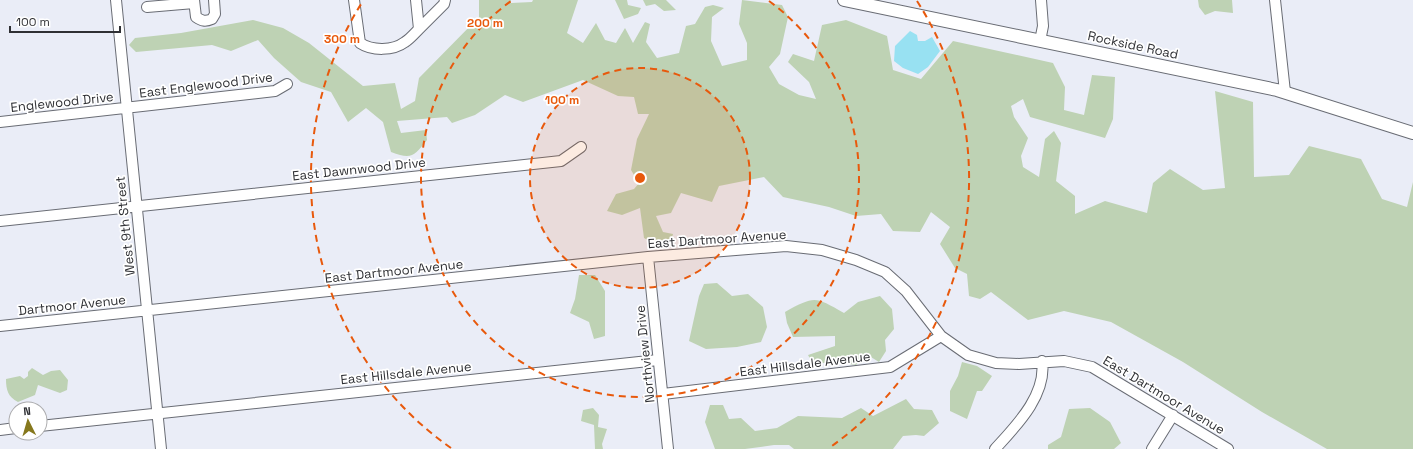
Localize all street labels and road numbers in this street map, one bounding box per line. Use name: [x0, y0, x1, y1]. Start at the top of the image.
street label: Rockside Road: [1086, 27, 1180, 63]
street label: East Englewood Drive: [138, 68, 274, 102]
street label: Englewood Drive: [10, 88, 114, 116]
street label: East Dawnwood Drive: [291, 154, 427, 184]
street label: West 9th Street: [111, 175, 139, 277]
street label: East Dartmoor Avenue: [647, 226, 787, 252]
street label: East Dartmoor Avenue: [324, 255, 464, 287]
street label: Dartmoor Avenue: [17, 291, 127, 319]
street label: Northview Drive: [631, 304, 659, 404]
street label: East Hillsdale Avenue: [739, 348, 871, 380]
street label: East Dartmoor Avenue: [1100, 352, 1228, 438]
street label: East Hillsdale Avenue: [340, 358, 472, 388]

